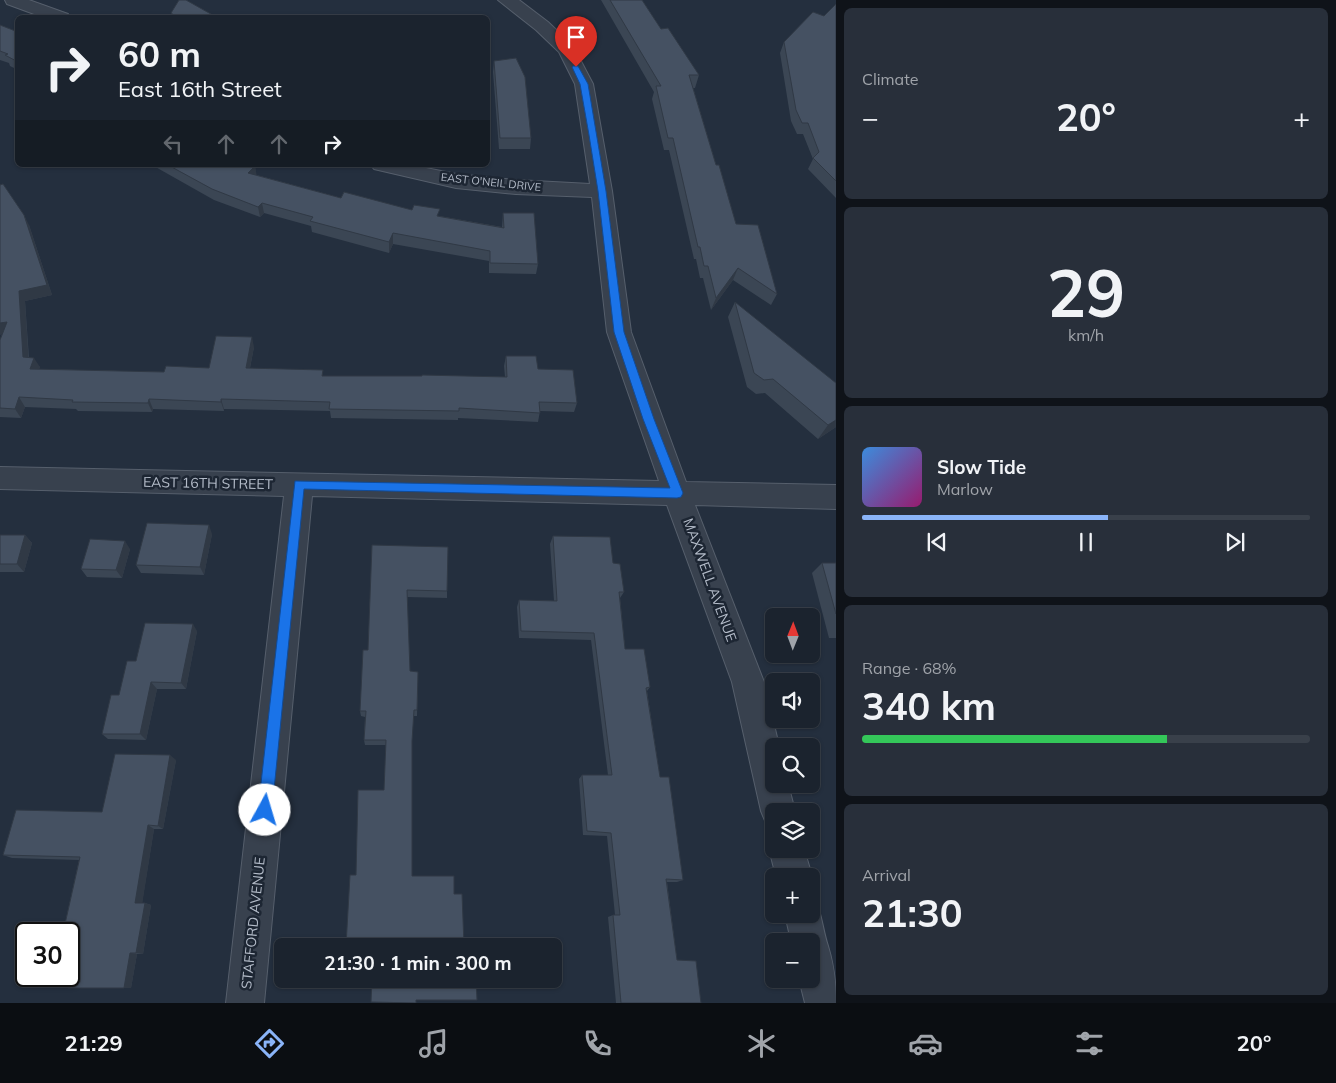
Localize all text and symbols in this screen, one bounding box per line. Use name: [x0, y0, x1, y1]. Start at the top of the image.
pin: [555, 16, 597, 67]
icon: arrive: [562, 23, 590, 51]
text: 60 m: [118, 32, 201, 76]
icon: right: [35, 35, 100, 100]
text: Climate: [862, 69, 918, 89]
text: East 16th Street: [118, 75, 282, 103]
text: 20°: [1056, 93, 1116, 141]
text: −: [862, 100, 879, 135]
text: +: [1293, 100, 1310, 135]
icon: left: [159, 130, 187, 158]
icon: ahead: [212, 130, 240, 158]
icon: ahead: [265, 130, 293, 158]
icon: right: [318, 130, 346, 158]
street label: EAST O'NEIL DRIVE: [440, 170, 542, 194]
text: 29: [1047, 252, 1125, 333]
text: km/h: [1068, 325, 1104, 345]
text: Slow Tide: [937, 455, 1026, 479]
street label: EAST 16TH STREET: [143, 473, 274, 493]
text: Marlow: [937, 479, 993, 499]
street label: MAXWELL AVENUE: [679, 516, 741, 644]
icon: previous: [923, 528, 951, 556]
icon: pause: [1072, 528, 1100, 556]
icon: next: [1221, 528, 1249, 556]
north arrow: [765, 608, 820, 662]
map controls: [765, 608, 820, 988]
text: Range · 68%: [862, 658, 957, 678]
button: sound: [765, 673, 820, 728]
text: 340 km: [862, 682, 996, 730]
button: search: [765, 738, 820, 793]
position arrow: [238, 783, 290, 835]
button: layers: [765, 803, 820, 858]
street label: STAFFORD AVENUE: [237, 856, 269, 990]
text: Arrival: [862, 865, 911, 885]
button: +: [765, 868, 820, 923]
text: 21:30: [862, 889, 963, 937]
speed limit sign: 30: [15, 922, 80, 987]
button: −: [765, 933, 820, 988]
text: 21:30 · 1 min · 300 m: [324, 951, 512, 975]
icon: directions: [252, 1026, 287, 1061]
icon: music: [416, 1026, 451, 1061]
icon: phone: [580, 1026, 615, 1061]
icon: climate: [744, 1026, 779, 1061]
icon: car: [908, 1026, 943, 1061]
icon: filters: [1072, 1026, 1107, 1061]
text: 21:29: [65, 1029, 123, 1057]
text: 20°: [1237, 1029, 1271, 1057]

